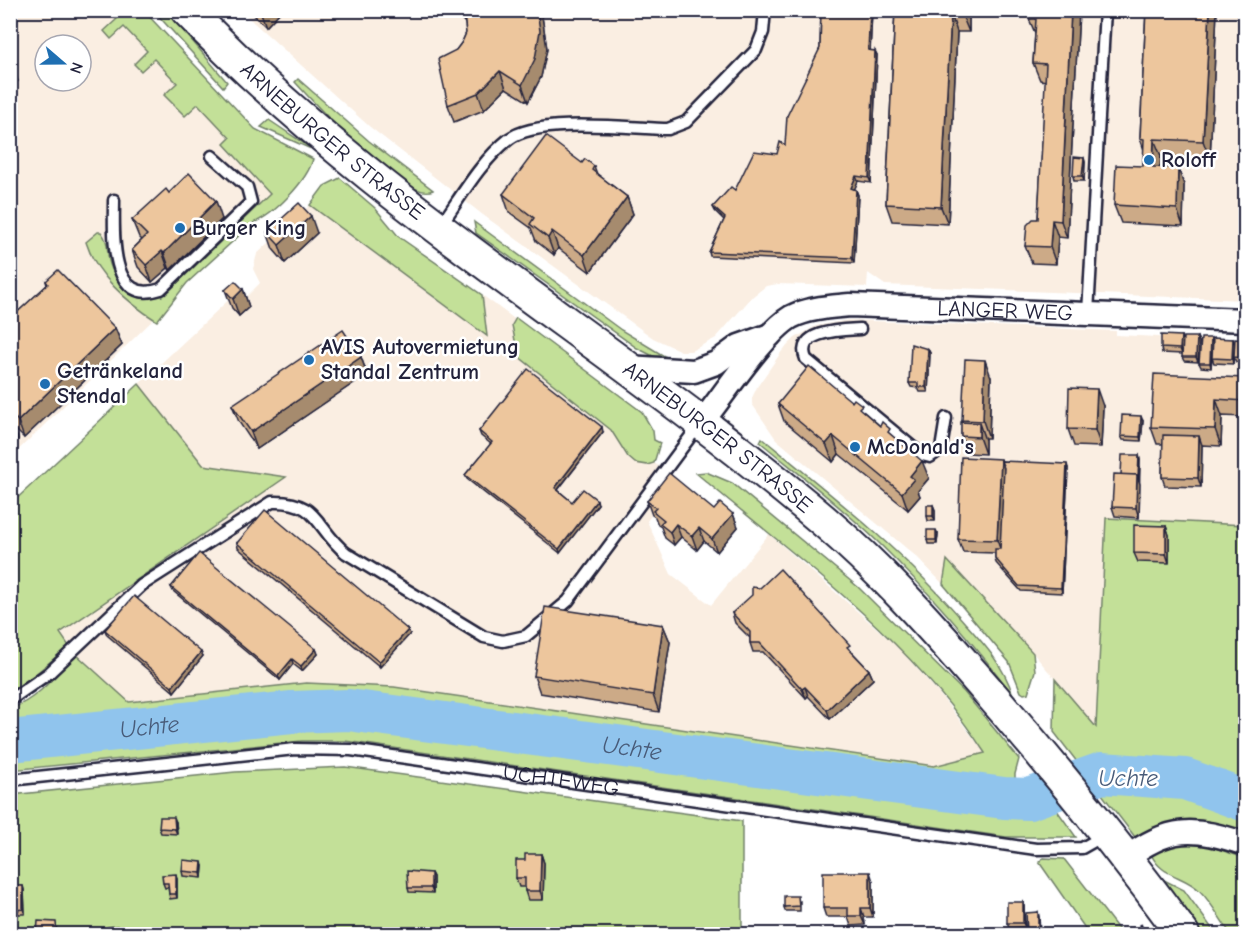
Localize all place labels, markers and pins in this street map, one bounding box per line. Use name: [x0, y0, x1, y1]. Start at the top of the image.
place label: Roloff: [1161, 147, 1217, 173]
marker: Roloff: [1142, 153, 1156, 167]
place label: Burger King: [192, 215, 306, 241]
marker: Burger King: [173, 221, 187, 235]
place label: AVIS Autovermietung Standal Zentrum: [321, 334, 519, 385]
marker: AVIS Autovermietung Standal Zentrum: [302, 353, 316, 367]
place label: Getränkeland Stendal: [57, 358, 183, 409]
marker: Getränkeland Stendal: [38, 377, 52, 391]
place label: McDonald's: [867, 434, 974, 460]
marker: McDonald's: [848, 440, 862, 454]

